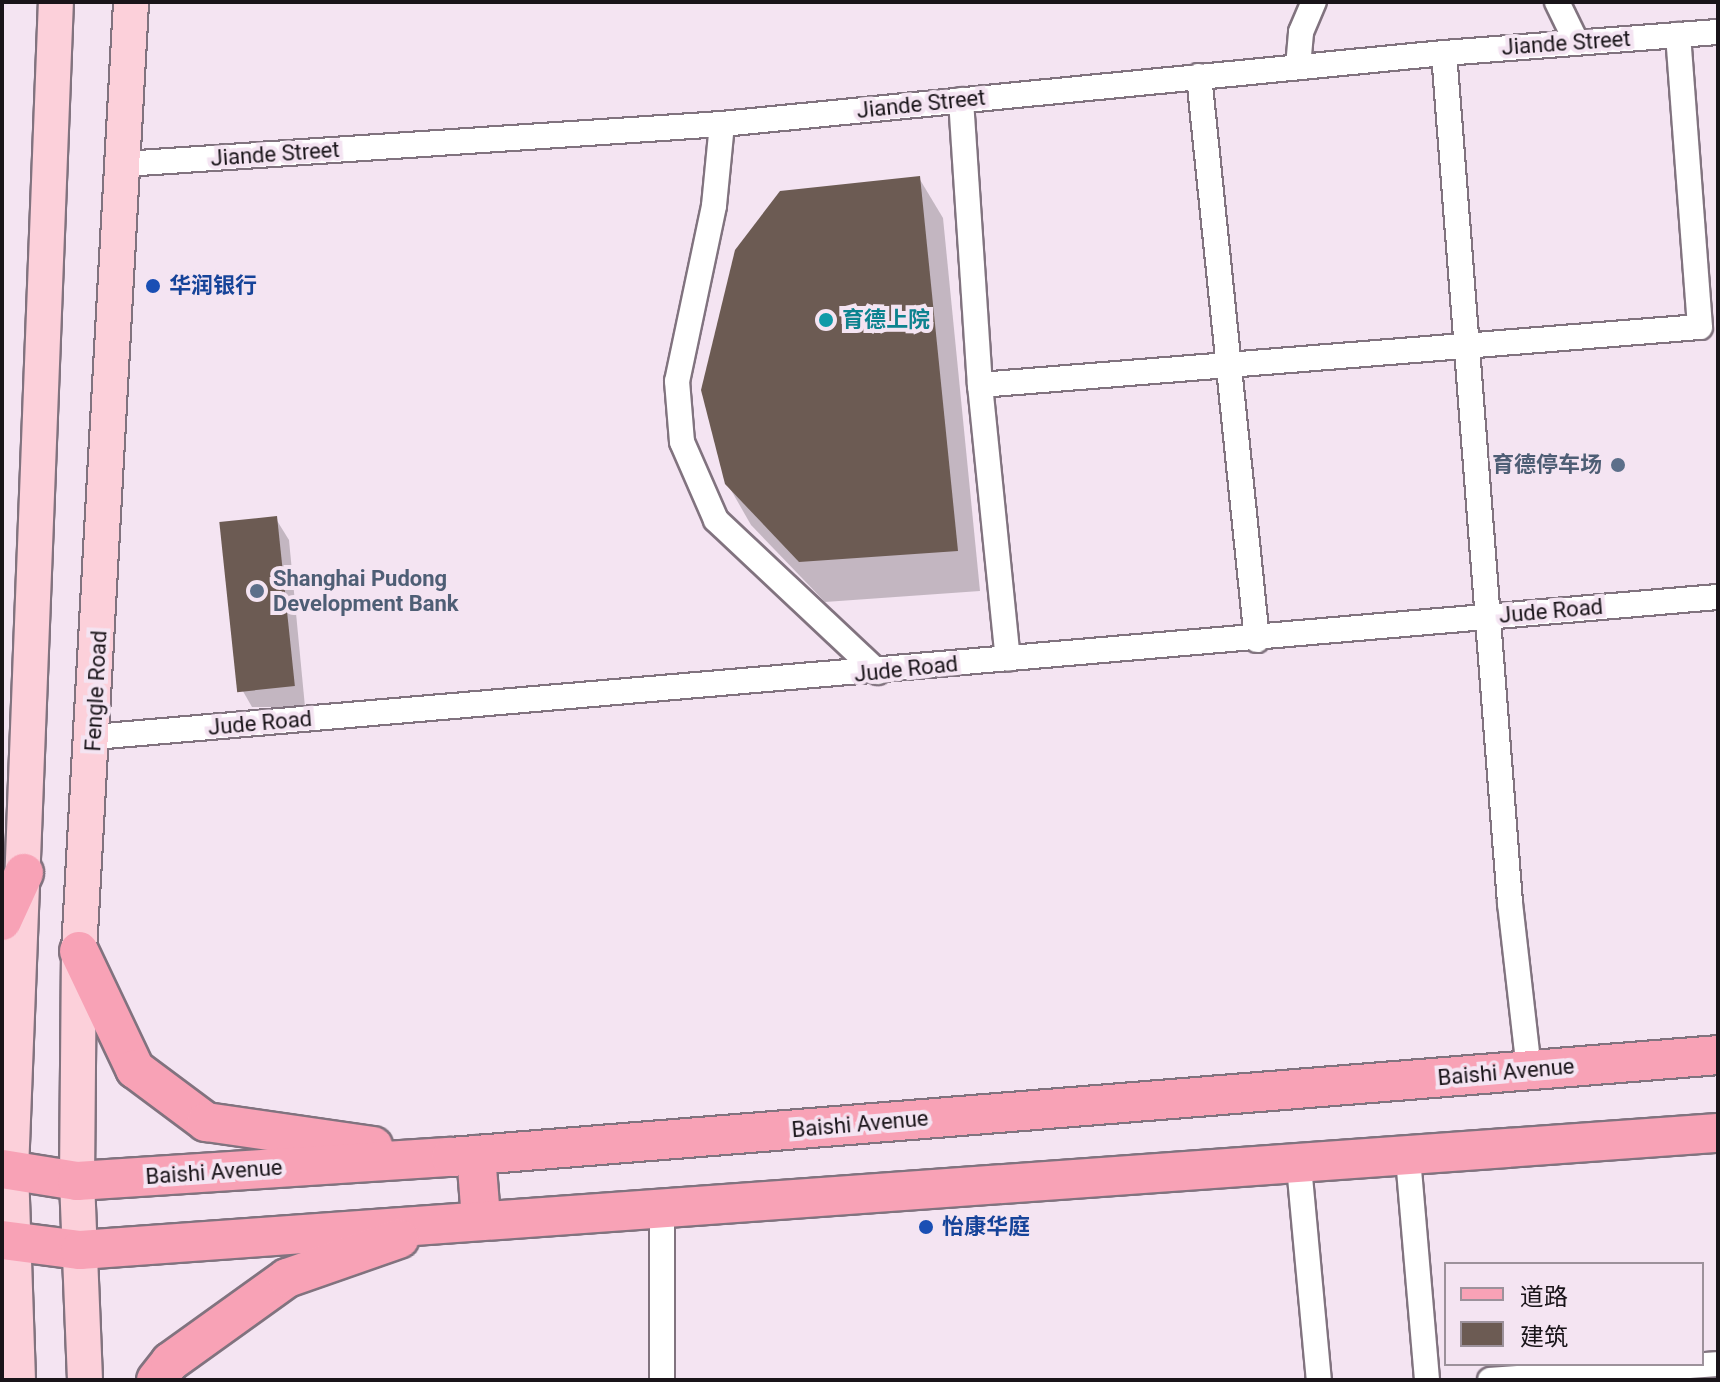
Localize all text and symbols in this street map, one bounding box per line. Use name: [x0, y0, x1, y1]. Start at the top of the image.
street label: Jiande Street: [1501, 25, 1631, 61]
street label: Jiande Street: [855, 84, 987, 124]
street label: Jiande Street: [210, 136, 340, 172]
place label: 华润银行: [169, 273, 257, 299]
marker: 华润银行: [144, 277, 162, 295]
place label: 育德上院: [842, 307, 930, 333]
marker: 育德上院: [817, 311, 835, 329]
place label: 育德停车场: [1492, 452, 1602, 478]
marker: 育德停车场: [1609, 456, 1627, 474]
place label: Shanghai Pudong Development Bank: [273, 565, 459, 616]
marker: Shanghai Pudong Development Bank: [248, 582, 266, 600]
street label: Jude Road: [1498, 593, 1604, 629]
street label: Fengle Road: [80, 630, 112, 752]
street label: Jude Road: [853, 650, 959, 688]
street label: Jude Road: [207, 705, 313, 741]
street label: Baishi Avenue: [1436, 1053, 1576, 1091]
street label: Baishi Avenue: [790, 1105, 930, 1143]
street label: Baishi Avenue: [145, 1154, 283, 1190]
place label: 怡康华庭: [942, 1214, 1030, 1240]
marker: 怡康华庭: [917, 1218, 935, 1236]
legend: [1444, 1262, 1704, 1366]
text: 道路: [1520, 1283, 1568, 1311]
text: 建筑: [1520, 1323, 1568, 1351]

